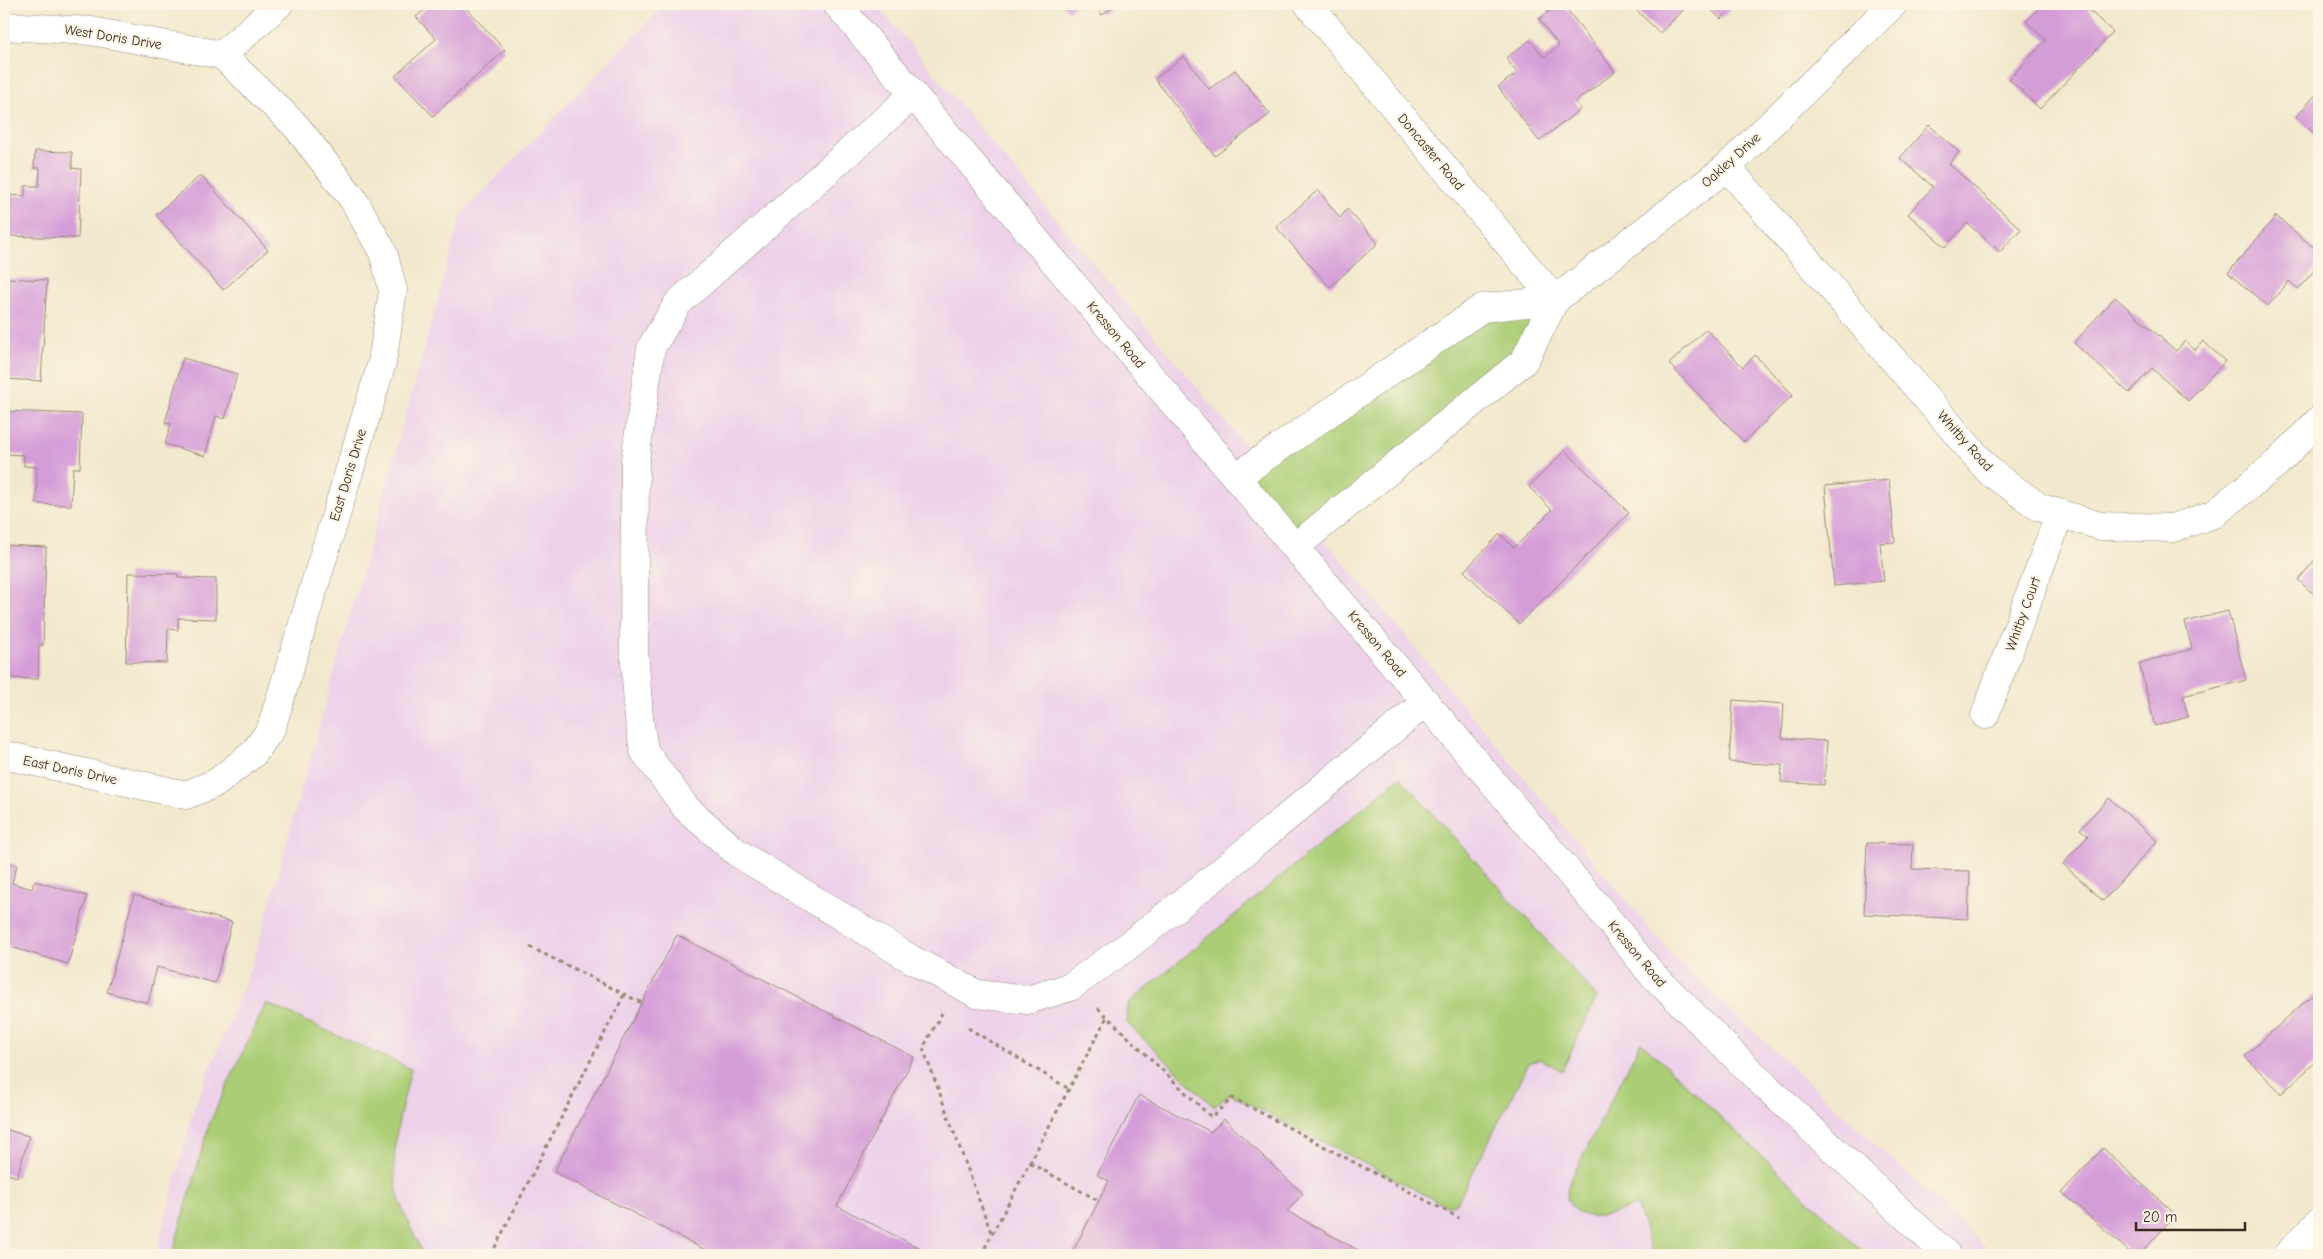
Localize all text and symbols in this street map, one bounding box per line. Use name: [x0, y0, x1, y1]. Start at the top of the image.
street label: West Doris Drive: [63, 21, 163, 53]
street label: Doncaster Road: [1394, 110, 1468, 194]
street label: Oakley Drive: [1698, 129, 1764, 191]
street label: Kresson Road: [1083, 298, 1149, 372]
street label: Whitby Road: [1933, 407, 1997, 475]
street label: East Doris Drive: [326, 427, 370, 523]
street label: Whitby Court: [2002, 574, 2045, 654]
street label: Kresson Road: [1344, 607, 1410, 681]
street label: East Doris Drive: [21, 752, 119, 788]
street label: Kresson Road: [1604, 917, 1670, 991]
scale bar: [2136, 1199, 2244, 1231]
text: 20 m: [2143, 1208, 2177, 1226]

